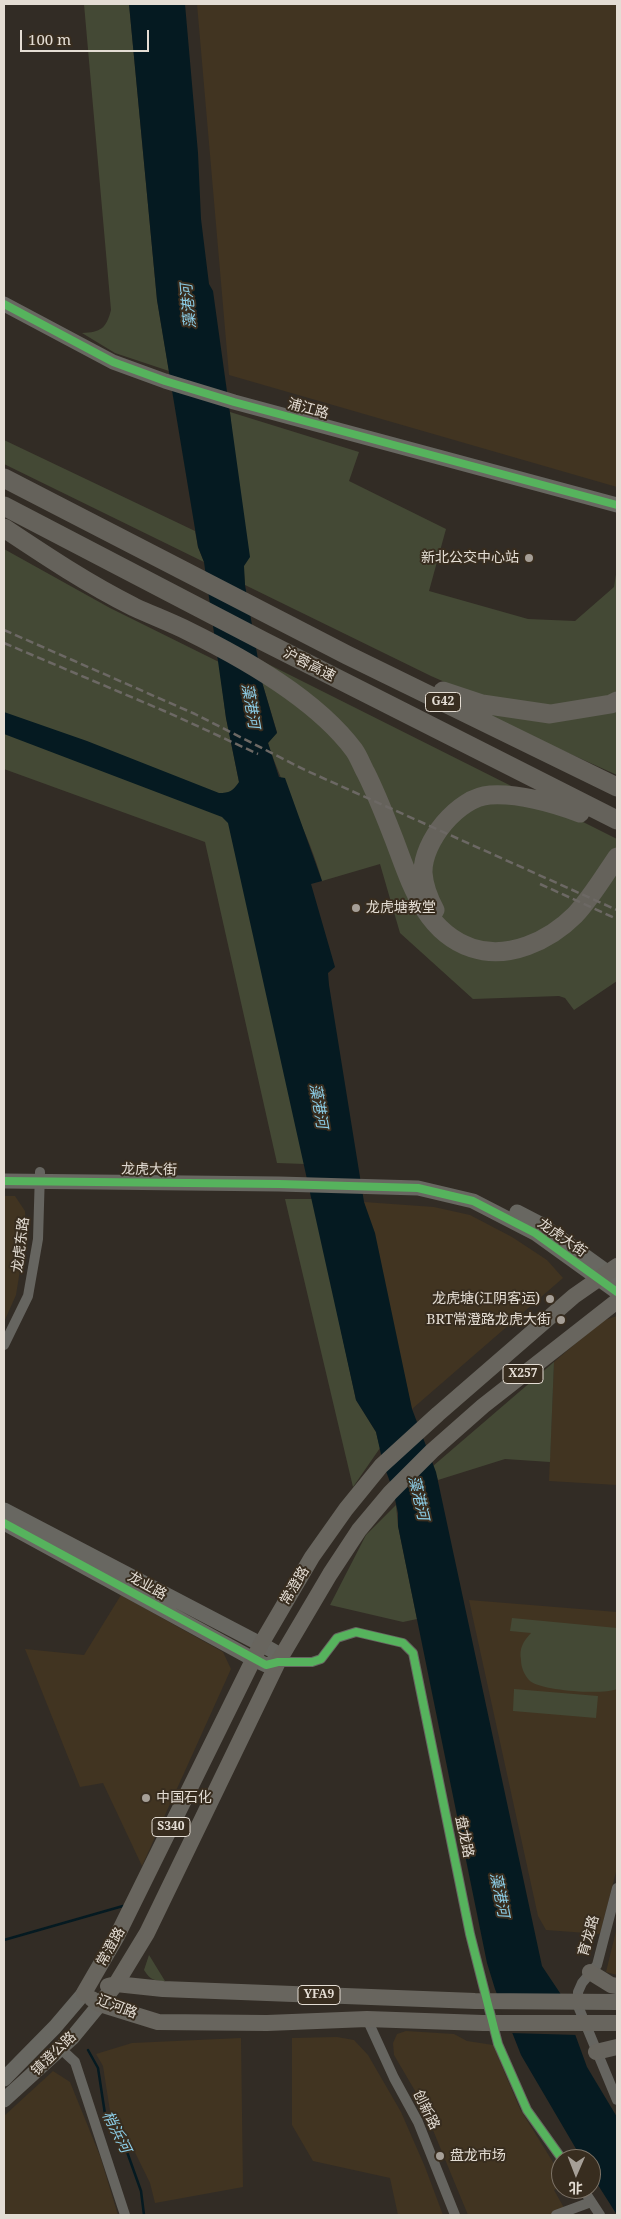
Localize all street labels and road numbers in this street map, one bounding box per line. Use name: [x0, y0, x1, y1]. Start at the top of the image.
street label: 浦江路: [286, 395, 330, 423]
street label: 沪蓉高速: [280, 645, 338, 685]
road number: G42: [426, 692, 460, 712]
street label: 龙虎大街: [121, 1161, 177, 1179]
street label: 龙虎大街: [534, 1215, 590, 1261]
street label: 龙虎东路: [9, 1216, 33, 1274]
road number: X257: [503, 1365, 543, 1384]
street label: 常澄路: [277, 1564, 313, 1608]
street label: 龙业路: [125, 1568, 169, 1604]
street label: 盘龙路: [451, 1815, 477, 1859]
road number: S340: [152, 1818, 190, 1836]
street label: 育龙路: [575, 1913, 603, 1959]
street label: 常澄路: [93, 1925, 129, 1969]
road number: YFA9: [298, 1986, 340, 2004]
street label: 辽河路: [94, 1992, 140, 2022]
street label: 镇澄公路: [28, 2029, 80, 2079]
street label: 创新路: [409, 2087, 443, 2133]

